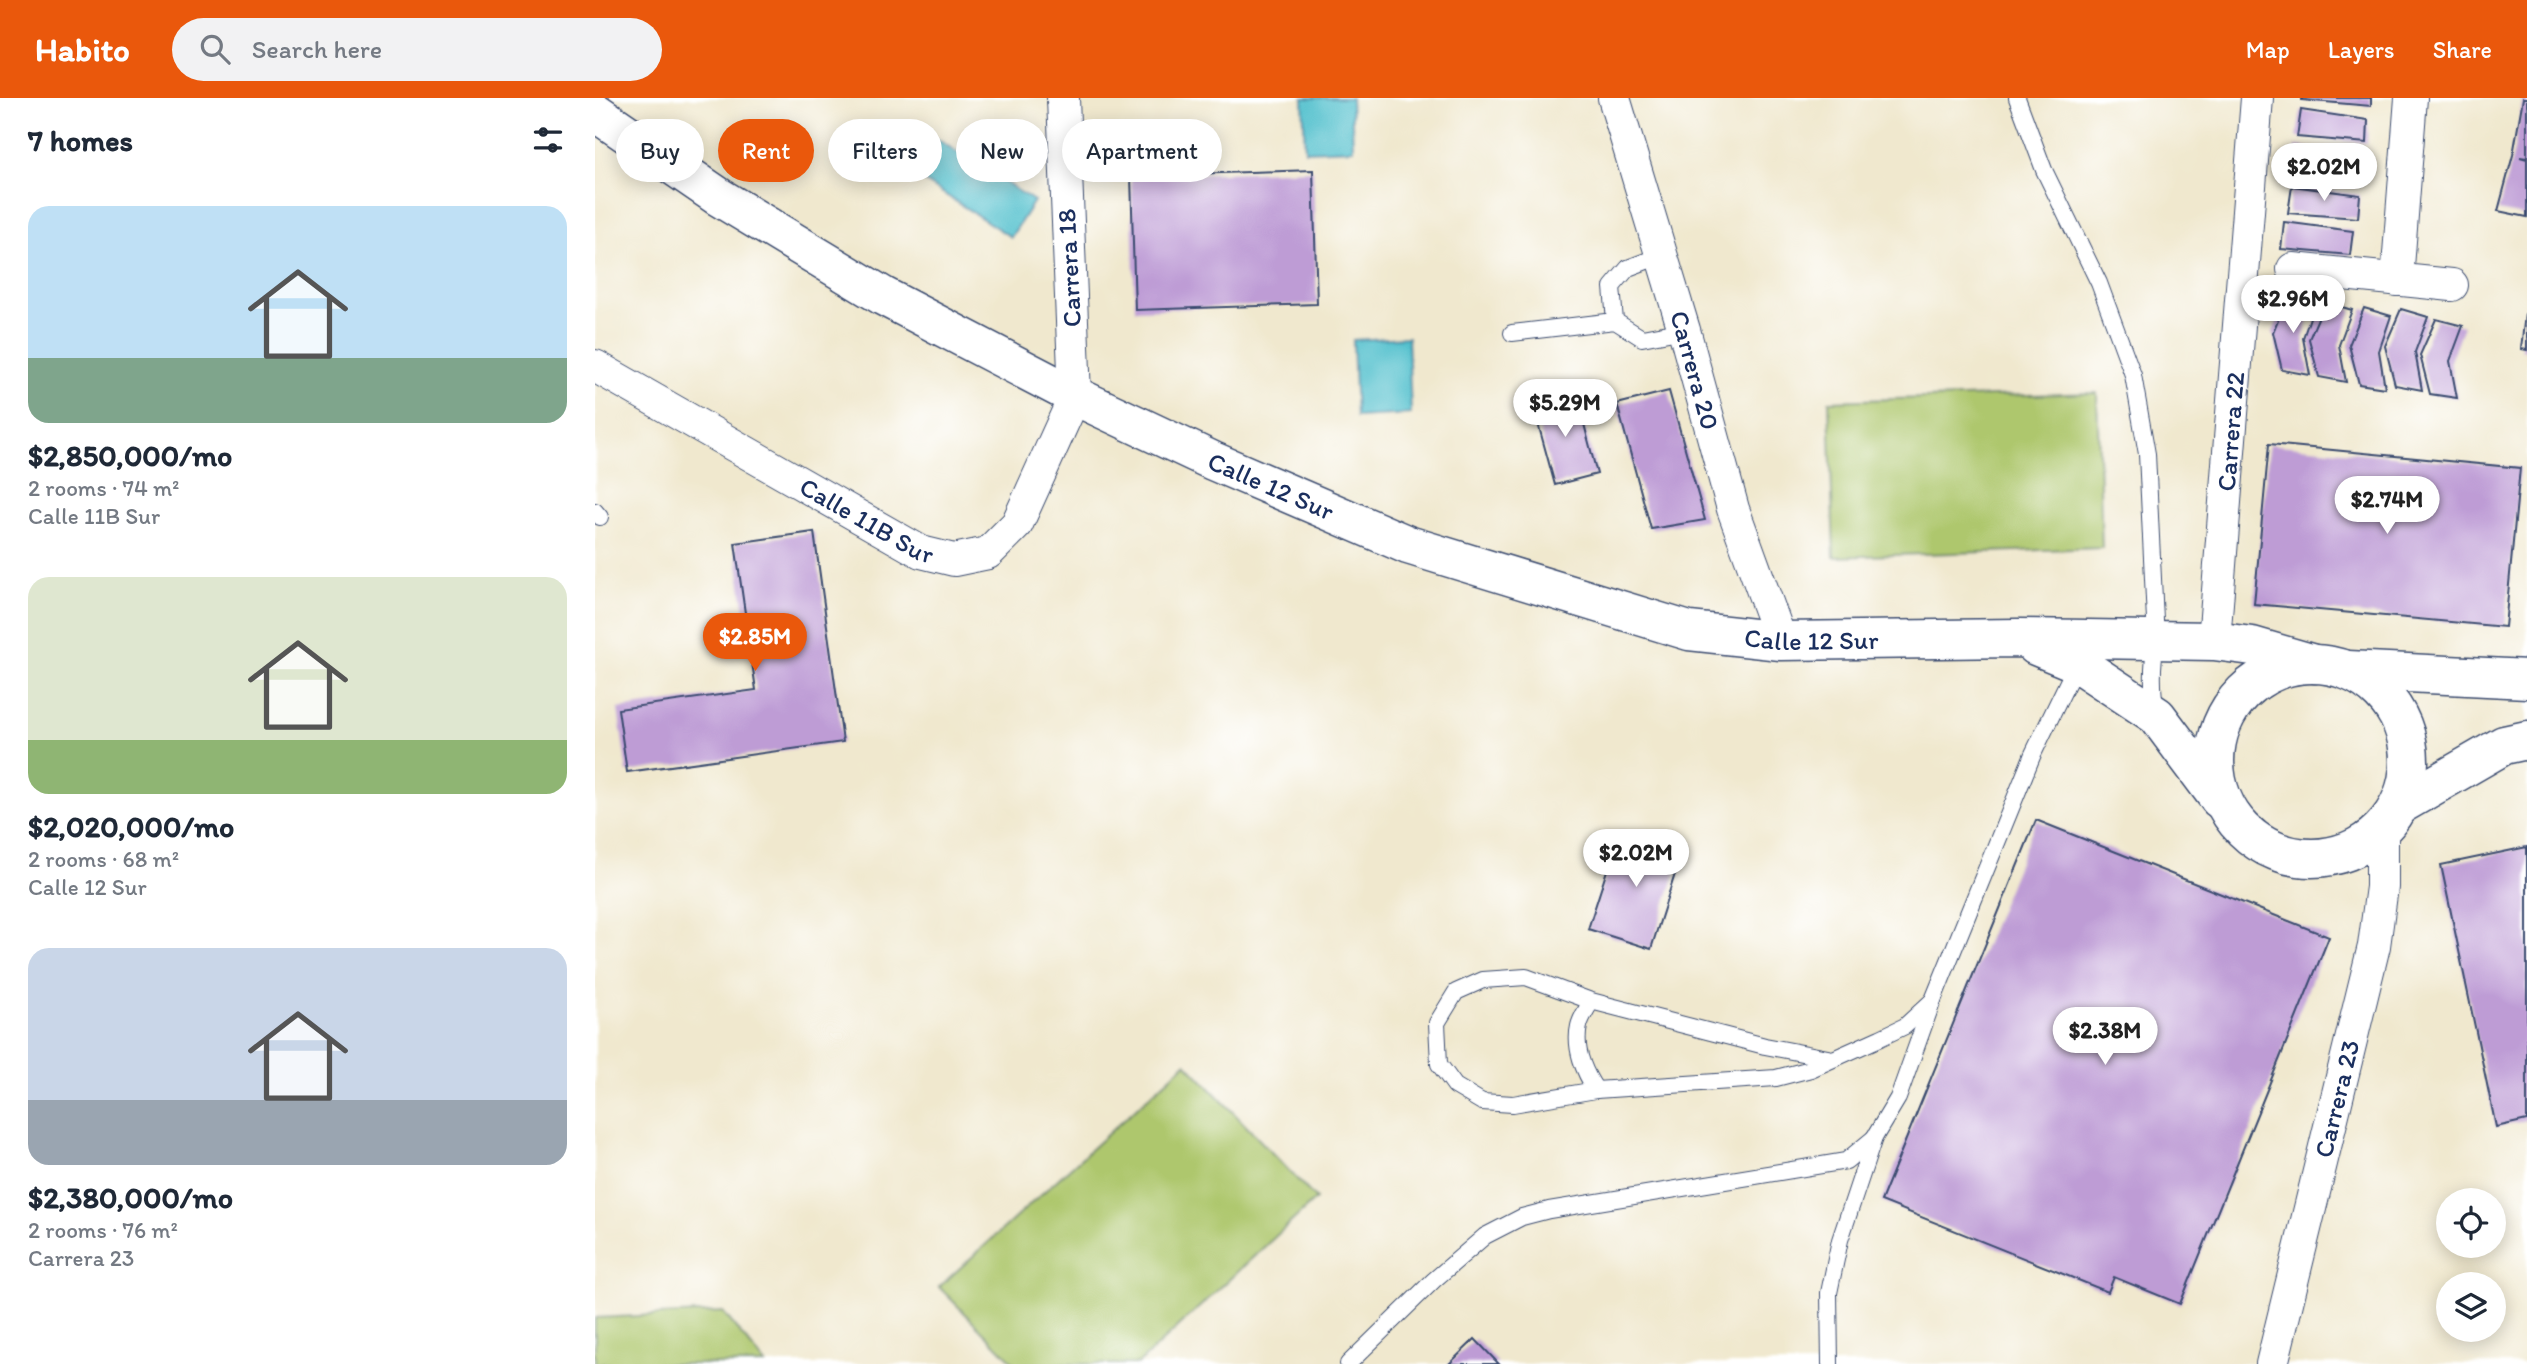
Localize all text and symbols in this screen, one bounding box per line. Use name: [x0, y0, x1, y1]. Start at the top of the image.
search box: [172, 18, 662, 81]
text: Habito: [35, 30, 130, 69]
icon: search: [196, 30, 234, 68]
text: Search here: [252, 33, 382, 65]
text: Map: [2246, 35, 2290, 64]
text: Layers: [2328, 35, 2395, 64]
text: Share: [2433, 35, 2492, 64]
chip: Buy: [616, 119, 704, 182]
chip: Rent: [718, 119, 814, 182]
chip: Filters: [828, 119, 942, 182]
chip: New: [956, 119, 1048, 182]
chip: Apartment: [1062, 119, 1222, 182]
icon: filters: [529, 121, 567, 159]
text: 7 homes: [28, 122, 133, 159]
pin: $2.02M: [2267, 144, 2381, 203]
text: $2.02M: [2287, 152, 2361, 180]
street label: Carrera 18: [1050, 208, 1088, 328]
icon: home: [235, 251, 361, 377]
pin: $2.96M: [2236, 275, 2350, 335]
text: $2.96M: [2257, 284, 2329, 312]
street label: Carrera 20: [1663, 307, 1727, 433]
street label: Carrera 22: [2210, 370, 2251, 493]
pin: $5.29M: [1508, 380, 1622, 439]
text: $5.29M: [1529, 388, 1601, 416]
text: $2,850,000/mo: [28, 437, 232, 474]
street label: Calle 12 Sur: [1203, 445, 1340, 527]
street label: Calle 11B Sur: [794, 470, 937, 571]
text: 2 rooms · 74 m²: [28, 474, 180, 502]
pin: $2.74M: [2330, 476, 2444, 536]
text: $2.74M: [2351, 485, 2423, 513]
text: Calle 11B Sur: [28, 502, 160, 530]
pin: $2.85M: [698, 614, 812, 673]
street label: Calle 12 Sur: [1743, 621, 1879, 657]
icon: home: [235, 622, 361, 748]
text: $2.85M: [719, 622, 791, 650]
text: $2,020,000/mo: [28, 808, 234, 845]
pin: $2.02M: [1579, 830, 1693, 889]
text: $2.02M: [1599, 838, 1673, 866]
text: 2 rooms · 68 m²: [28, 845, 179, 873]
text: Calle 12 Sur: [28, 873, 147, 901]
icon: home: [235, 993, 361, 1119]
pin: $2.38M: [2048, 1007, 2162, 1067]
text: $2.38M: [2069, 1016, 2141, 1044]
street label: Carrera 23: [2307, 1037, 2367, 1161]
text: $2,380,000/mo: [28, 1179, 233, 1216]
map controls: [2436, 1188, 2506, 1342]
button: locate: [2436, 1188, 2506, 1258]
text: 2 rooms · 76 m²: [28, 1216, 178, 1244]
text: Carrera 23: [28, 1244, 134, 1272]
button: layers: [2436, 1272, 2506, 1342]

